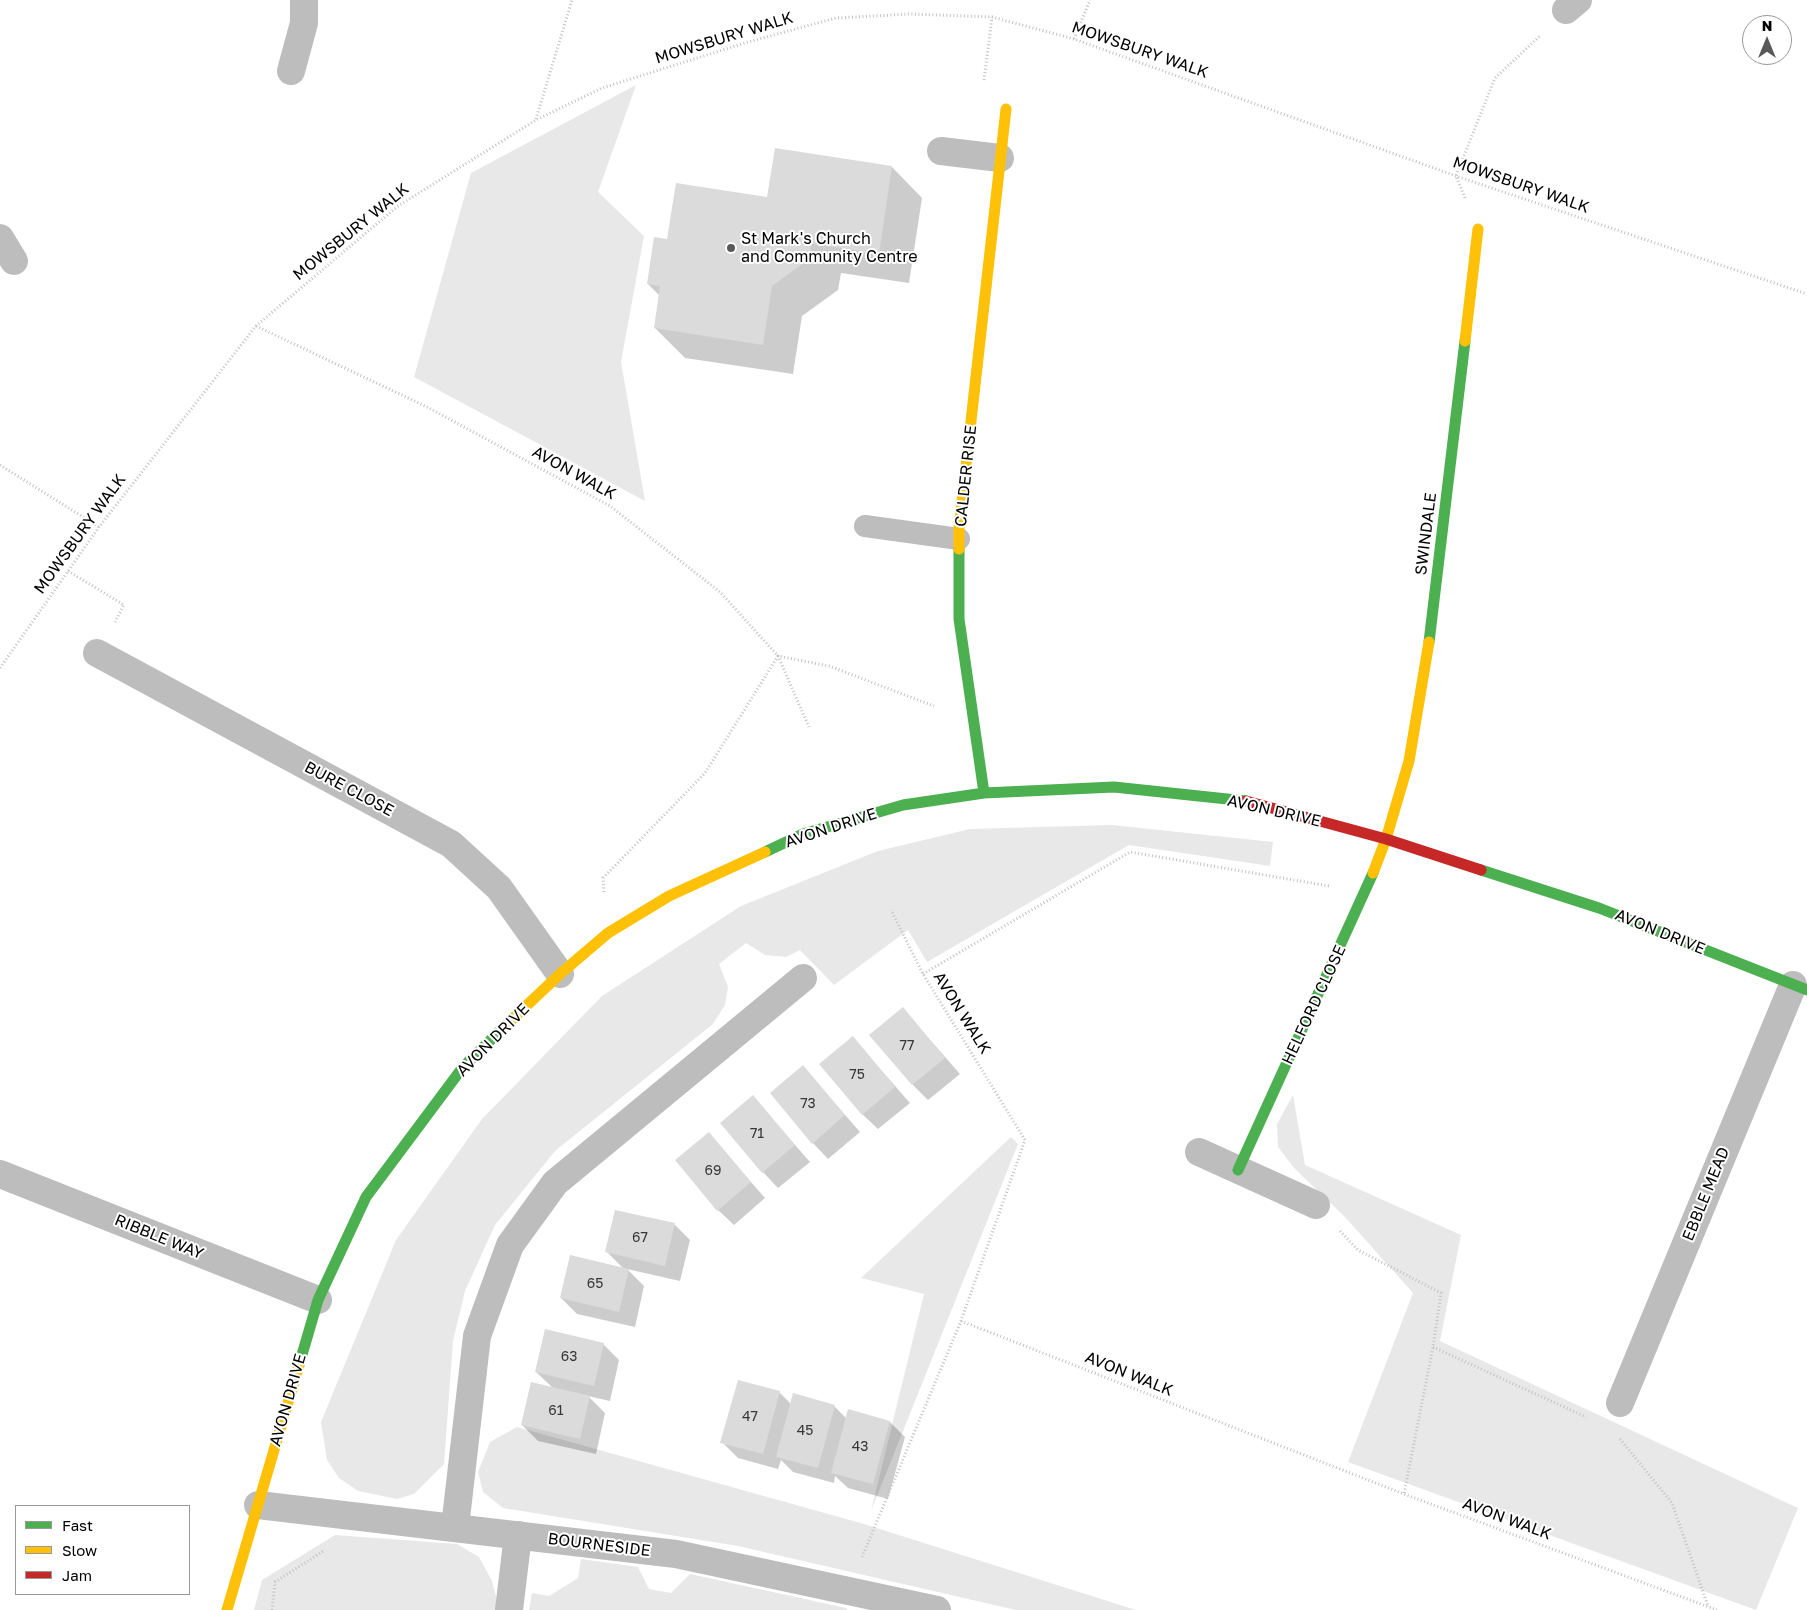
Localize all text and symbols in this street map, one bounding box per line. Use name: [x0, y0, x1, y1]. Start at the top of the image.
street label: MOWSBURY WALK: [653, 8, 795, 68]
north arrow: [1742, 15, 1792, 65]
text: N: [1762, 17, 1772, 34]
street label: MOWSBURY WALK: [1069, 18, 1211, 82]
street label: MOWSBURY WALK: [1450, 153, 1592, 217]
street label: MOWSBURY WALK: [289, 179, 413, 285]
place label: St Mark's Church and Community Centre: [741, 229, 918, 267]
marker: St Mark's Church and Community Centre: [725, 242, 737, 254]
street label: CALDER RISE: [951, 424, 981, 528]
street label: AVON WALK: [529, 442, 619, 504]
street label: MOWSBURY WALK: [30, 470, 130, 598]
street label: SWINDALE: [1411, 492, 1441, 576]
street label: BURE CLOSE: [301, 757, 397, 821]
street label: AVON DRIVE: [1225, 791, 1323, 831]
street label: AVON DRIVE: [783, 804, 879, 852]
street label: AVON DRIVE: [1612, 905, 1708, 959]
street label: HELFORD CLOSE: [1278, 942, 1350, 1068]
street label: AVON WALK: [929, 968, 995, 1058]
street label: AVON DRIVE: [453, 1000, 533, 1080]
house number: 77: [900, 1038, 914, 1054]
house number: 75: [849, 1067, 865, 1083]
house number: 73: [800, 1096, 816, 1112]
house number: 71: [750, 1126, 764, 1142]
street label: EBBLE MEAD: [1678, 1144, 1734, 1244]
house number: 69: [705, 1163, 721, 1179]
street label: RIBBLE WAY: [112, 1210, 206, 1264]
house number: 67: [632, 1230, 648, 1246]
house number: 65: [587, 1276, 603, 1292]
street label: AVON WALK: [1082, 1348, 1176, 1400]
house number: 63: [561, 1349, 577, 1365]
street label: AVON DRIVE: [266, 1352, 310, 1448]
house number: 61: [548, 1403, 564, 1419]
house number: 47: [742, 1409, 758, 1425]
house number: 45: [797, 1423, 813, 1439]
house number: 43: [852, 1439, 868, 1455]
street label: AVON WALK: [1460, 1494, 1554, 1544]
legend: [15, 1505, 190, 1595]
text: Fast: [62, 1516, 93, 1534]
street label: BOURNESIDE: [547, 1529, 651, 1561]
text: Slow: [62, 1541, 97, 1559]
text: Jam: [62, 1566, 92, 1584]

